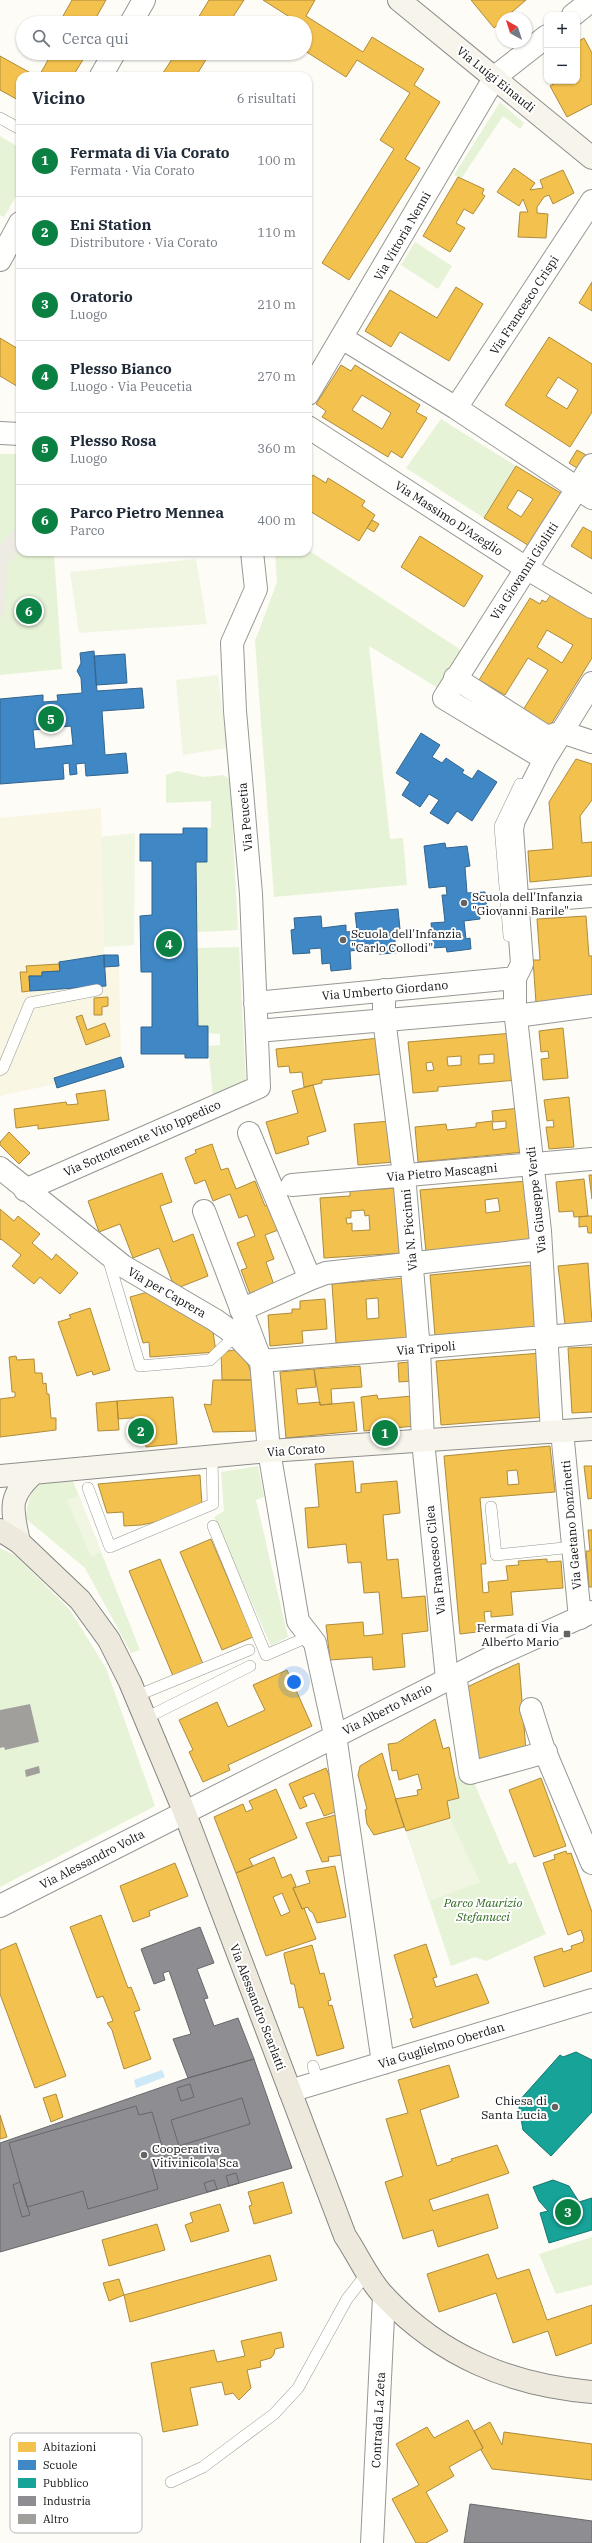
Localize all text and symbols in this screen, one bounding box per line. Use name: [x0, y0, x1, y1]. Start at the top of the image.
north arrow: [496, 12, 532, 48]
map controls: [544, 12, 580, 84]
button: +: [544, 12, 580, 48]
search box: [16, 16, 312, 60]
icon: search: [30, 27, 52, 49]
text: Cerca qui: [62, 29, 129, 48]
street label: Via Luigi Einaudi: [454, 43, 538, 115]
button: −: [544, 48, 580, 84]
text: Vicino: [32, 87, 85, 109]
text: 6 risultati: [237, 90, 296, 107]
text: Fermata di Via Corato: [70, 143, 230, 162]
text: 1: [41, 152, 49, 169]
text: 100 m: [257, 152, 296, 169]
text: Fermata · Via Corato: [70, 162, 195, 179]
street label: Via Vittoria Nenni: [370, 188, 434, 283]
text: Eni Station: [70, 215, 151, 234]
text: 2: [41, 224, 49, 241]
text: 110 m: [257, 224, 296, 241]
text: Distributore · Via Corato: [70, 234, 218, 251]
street label: Via Francesco Crispi: [486, 252, 562, 357]
text: Oratorio: [70, 287, 133, 306]
text: 3: [41, 296, 49, 313]
text: 210 m: [257, 296, 296, 313]
text: Luogo: [70, 306, 107, 323]
text: Plesso Bianco: [70, 359, 172, 378]
text: 4: [41, 368, 49, 385]
text: 270 m: [257, 368, 296, 385]
text: Luogo · Via Peucetia: [70, 378, 192, 395]
text: Plesso Rosa: [70, 431, 157, 450]
text: 5: [41, 440, 49, 457]
text: 360 m: [257, 440, 296, 457]
text: Luogo: [70, 450, 107, 467]
street label: Via Massimo D'Azeglio: [392, 477, 506, 559]
text: Parco Pietro Mennea: [70, 503, 224, 522]
text: 6: [41, 512, 49, 529]
text: 400 m: [257, 512, 296, 529]
street label: Via Giovanni Giolitti: [487, 519, 561, 623]
text: Parco: [70, 522, 105, 539]
pin: 6: [16, 596, 42, 626]
pin: 5: [38, 704, 64, 734]
street label: Via Peucetia: [234, 782, 255, 852]
place label: Scuola dell'Infanzia "Giovanni Barile": [472, 889, 583, 918]
marker: Scuola dell'Infanzia "Giovanni Barile": [459, 898, 469, 908]
place label: Scuola dell'Infanzia "Carlo Collodi": [351, 926, 462, 955]
pin: 4: [156, 929, 182, 959]
marker: Scuola dell'Infanzia "Carlo Collodi": [338, 935, 348, 945]
street label: Via Umberto Giordano: [321, 977, 449, 1003]
street label: Via Sottotenente Vito Ippedico: [61, 1096, 223, 1180]
street label: Via Giuseppe Verdi: [523, 1146, 549, 1254]
street label: Via Pietro Mascagni: [386, 1160, 498, 1184]
street label: Via N. Piccinni: [398, 1188, 420, 1272]
street label: Via per Caprera: [125, 1263, 209, 1321]
street label: Via Tripoli: [396, 1338, 456, 1358]
pin: 2: [128, 1416, 154, 1446]
pin: 1: [372, 1418, 398, 1448]
street label: Via Corato: [267, 1440, 326, 1460]
street label: Via Gaetano Donzinetti: [558, 1460, 584, 1590]
street label: Via Francesco Cilea: [422, 1504, 448, 1615]
place label: Fermata di Via Alberto Mario: [477, 1620, 559, 1649]
marker: Fermata di Via Alberto Mario: [562, 1629, 572, 1639]
your location: [284, 1672, 304, 1692]
street label: Via Alberto Mario: [340, 1680, 434, 1738]
street label: Via Alessandro Volta: [37, 1826, 147, 1892]
park label: Parco Maurizio Stefanucci: [443, 1895, 522, 1924]
street label: Via Alessandro Scarlatti: [227, 1942, 289, 2073]
street label: Via Guglielmo Oberdan: [376, 2019, 506, 2071]
place label: Chiesa di Santa Lucia: [481, 2093, 547, 2122]
marker: Chiesa di Santa Lucia: [550, 2102, 560, 2112]
place label: Cooperativa Vitivinicola Sca: [152, 2141, 239, 2170]
marker: Cooperativa Vitivinicola Sca: [139, 2150, 149, 2160]
pin: 3: [555, 2197, 581, 2227]
street label: Contrada La Zeta: [368, 2371, 388, 2468]
legend: [10, 2433, 142, 2533]
text: Abitazioni: [43, 2440, 97, 2454]
text: Scuole: [43, 2458, 77, 2472]
text: Pubblico: [43, 2476, 88, 2490]
text: Industria: [43, 2494, 91, 2508]
text: Altro: [43, 2512, 69, 2526]

